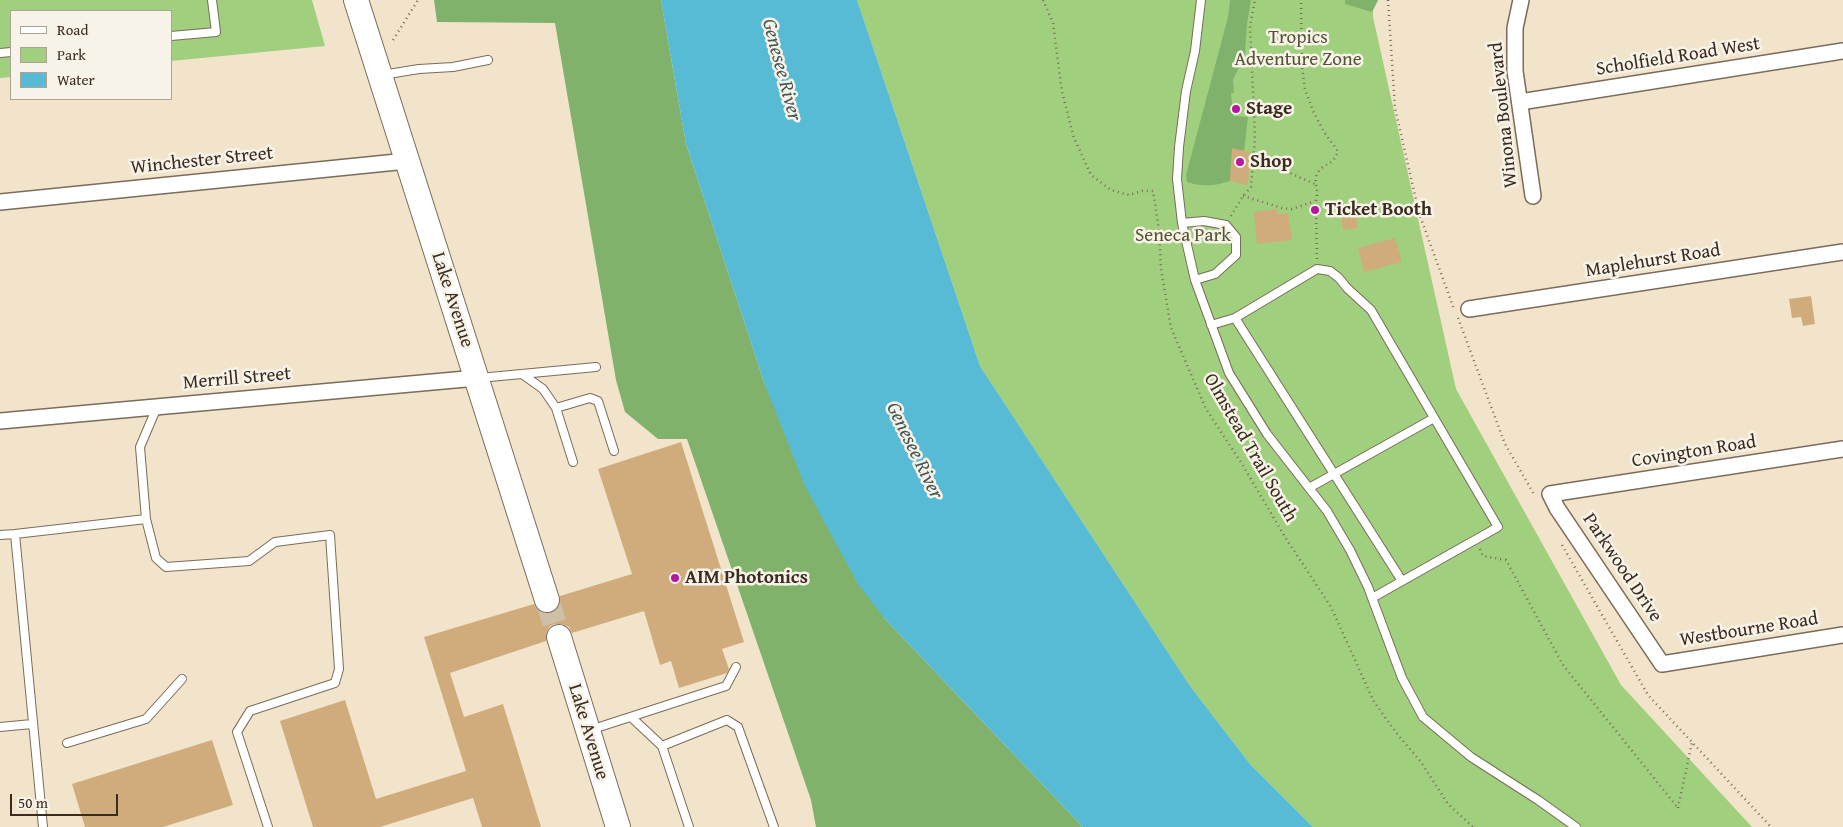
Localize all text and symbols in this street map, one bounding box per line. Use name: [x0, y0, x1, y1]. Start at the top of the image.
legend: [10, 10, 172, 100]
water label: Genesee River: [756, 16, 806, 124]
text: Road: [57, 19, 88, 40]
park label: Tropics Adventure Zone: [1234, 27, 1362, 71]
street label: Scholfield Road West: [1594, 33, 1762, 81]
street label: Winona Boulevard: [1485, 41, 1523, 189]
text: Park: [57, 44, 86, 65]
text: Water: [57, 69, 95, 90]
place label: Stage: [1246, 98, 1292, 120]
marker: Stage: [1230, 103, 1242, 115]
street label: Winchester Street: [130, 142, 274, 180]
place label: Shop: [1250, 151, 1292, 173]
marker: Shop: [1234, 156, 1246, 168]
place label: Ticket Booth: [1325, 199, 1432, 221]
marker: Ticket Booth: [1309, 204, 1321, 216]
park label: Seneca Park: [1135, 225, 1231, 247]
street label: Maplehurst Road: [1584, 239, 1722, 283]
street label: Lake Avenue: [426, 249, 478, 351]
street label: Merrill Street: [182, 363, 292, 395]
street label: Olmstead Trail South: [1198, 370, 1302, 526]
water label: Genesee River: [880, 399, 948, 503]
street label: Covington Road: [1630, 431, 1758, 473]
street label: Parkwood Drive: [1577, 509, 1667, 627]
place label: AIM Photonics: [685, 567, 808, 589]
marker: AIM Photonics: [669, 572, 681, 584]
street label: Westbourne Road: [1678, 608, 1820, 652]
street label: Lake Avenue: [563, 681, 613, 783]
scale bar: [12, 784, 120, 816]
text: 50 m: [18, 792, 48, 813]

